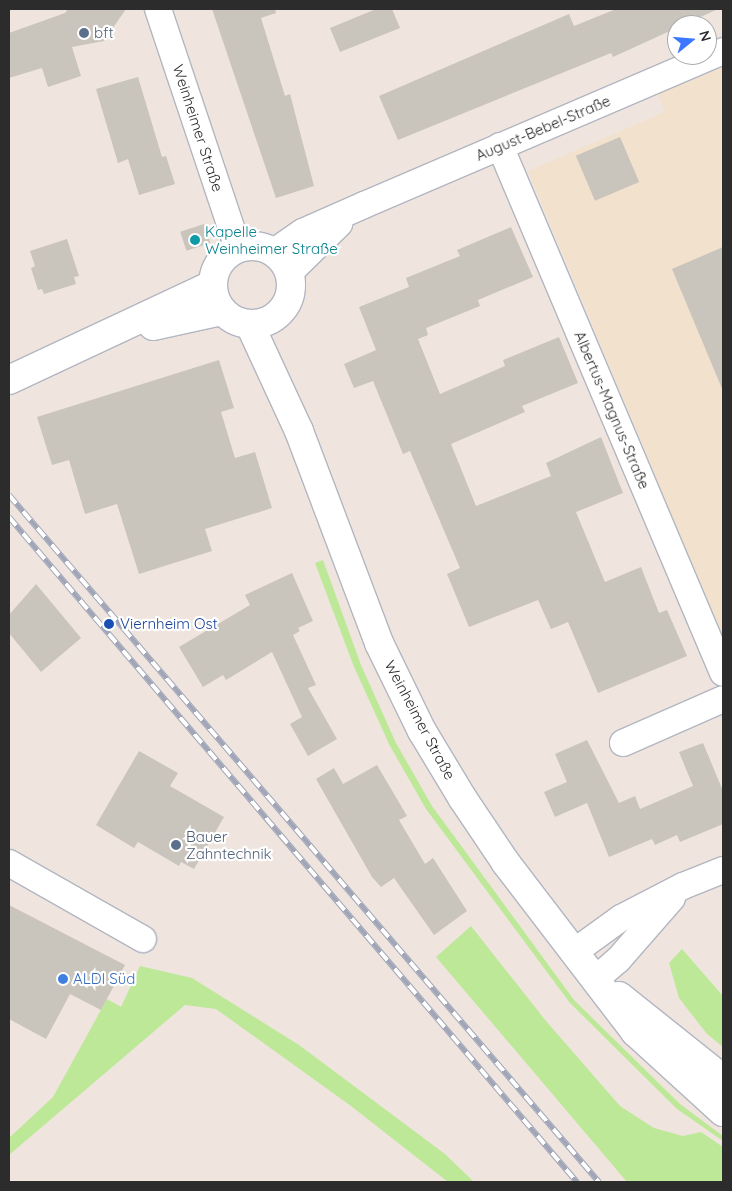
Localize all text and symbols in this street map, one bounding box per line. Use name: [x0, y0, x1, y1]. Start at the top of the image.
north arrow: [667, 15, 717, 65]
place label: bft: [94, 24, 114, 42]
marker: bft: [78, 27, 90, 39]
text: N: [695, 28, 715, 43]
street label: Weinheimer Straße: [169, 62, 227, 194]
street label: August-Bebel-Straße: [473, 91, 613, 165]
place label: Kapelle Weinheimer Straße: [205, 222, 338, 257]
marker: Kapelle Weinheimer Straße: [189, 234, 201, 246]
street label: Albertus-Magnus-Straße: [571, 328, 653, 492]
place label: Viernheim Ost: [120, 615, 218, 633]
marker: Viernheim Ost: [102, 617, 116, 631]
street label: Weinheimer Straße: [381, 657, 459, 783]
place label: Bauer Zahntechnik: [186, 827, 272, 862]
marker: Bauer Zahntechnik: [170, 839, 182, 851]
place label: ALDI Süd: [73, 970, 135, 988]
marker: ALDI Süd: [57, 973, 69, 985]

